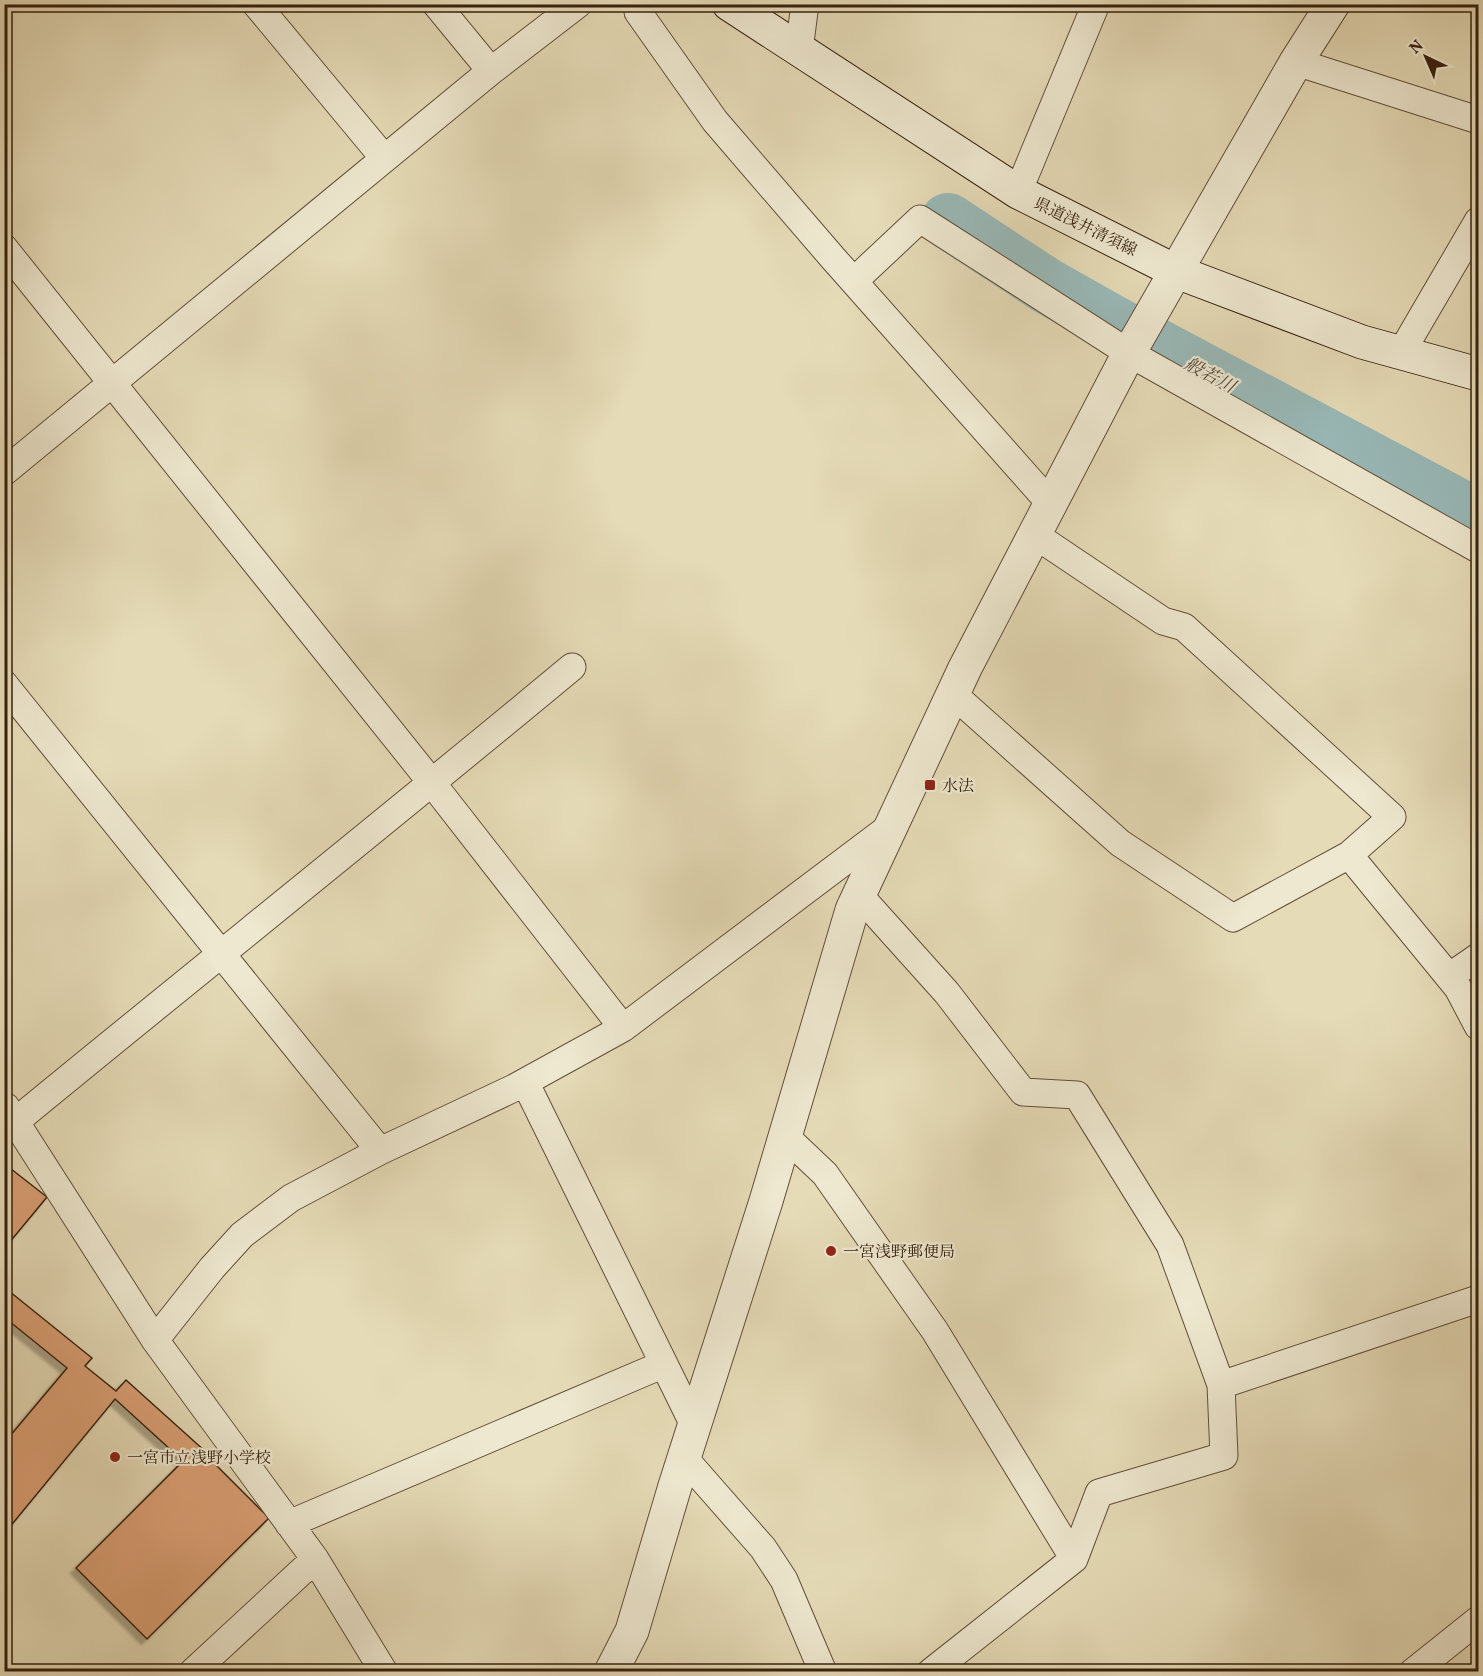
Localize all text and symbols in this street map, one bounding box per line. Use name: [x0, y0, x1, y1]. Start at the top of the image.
north arrow: [1396, 27, 1456, 87]
text: N: [1405, 35, 1429, 60]
street label: 県道浅井清須線: [1030, 193, 1140, 262]
water label: 般若川: [1180, 353, 1241, 401]
place label: 水法: [942, 776, 974, 798]
marker: 水法: [923, 778, 937, 792]
place label: 一宮浅野郵便局: [843, 1242, 955, 1264]
marker: 一宮浅野郵便局: [824, 1244, 838, 1258]
place label: 一宮市立浅野小学校: [127, 1448, 271, 1470]
marker: 一宮市立浅野小学校: [108, 1450, 122, 1464]

